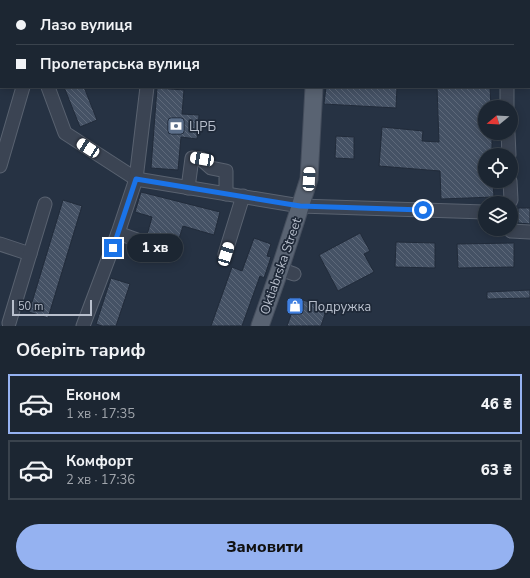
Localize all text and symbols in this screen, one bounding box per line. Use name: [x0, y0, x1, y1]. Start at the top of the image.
text: Лазо вулиця: [40, 15, 132, 35]
text: Пролетарська вулиця: [40, 54, 200, 74]
north arrow: [478, 100, 518, 140]
map controls: [478, 100, 518, 236]
bank icon: ЦРБ: [166, 116, 186, 136]
place label: ЦРБ: [189, 118, 216, 136]
car: [75, 136, 101, 160]
button: locate: [478, 148, 518, 188]
car: [189, 151, 215, 167]
car: [302, 167, 316, 191]
button: layers: [478, 196, 518, 236]
route start: [414, 201, 432, 219]
street label: Oktiabrska Street: [256, 215, 306, 317]
callout: 1 хв: [127, 234, 183, 262]
route end: [104, 239, 122, 257]
text: 1 хв: [142, 239, 168, 257]
car: [217, 241, 235, 267]
shop icon: Подружка: [285, 296, 305, 316]
scale bar: [12, 298, 92, 317]
place label: Подружка: [308, 298, 371, 316]
text: 50 m: [18, 299, 43, 314]
text: Оберіть тариф: [16, 338, 146, 362]
text: Економ: [66, 385, 120, 405]
icon: car: [18, 386, 54, 422]
text: 46 ₴: [481, 394, 512, 414]
text: 1 хв · 17:35: [66, 405, 135, 423]
text: Комфорт: [66, 451, 133, 471]
icon: car: [18, 452, 54, 488]
text: 63 ₴: [481, 460, 512, 480]
text: 2 хв · 17:36: [66, 471, 135, 489]
button: Замовити: [16, 524, 514, 570]

